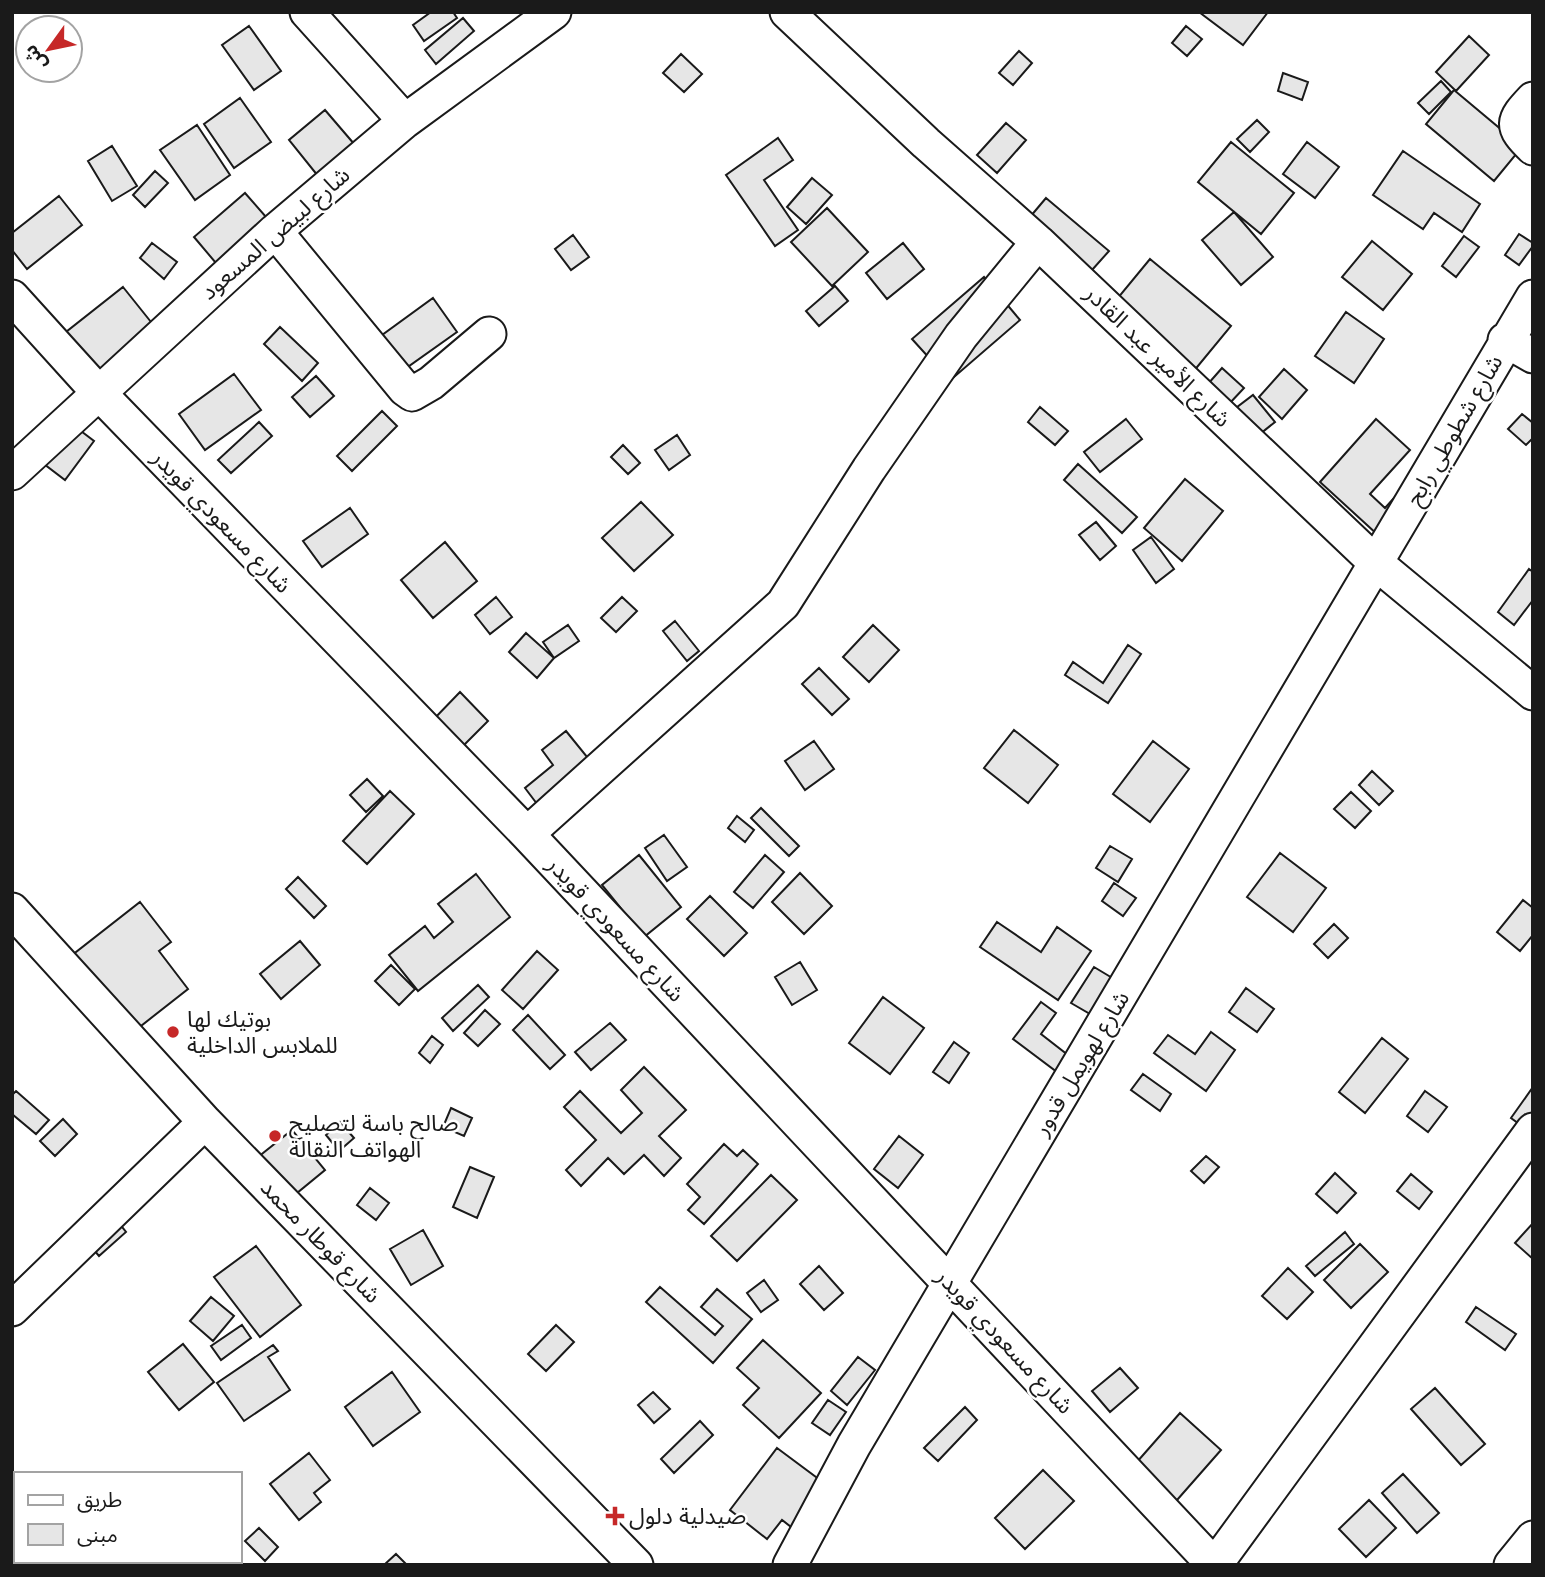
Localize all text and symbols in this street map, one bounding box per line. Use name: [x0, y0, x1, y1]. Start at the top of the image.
north arrow: [14, 14, 84, 84]
text: ش: [18, 41, 52, 75]
street label: شارع لبيض المسعود: [195, 161, 357, 308]
street label: شارع الأمير عبد القادر: [1076, 278, 1237, 435]
street label: شارع شطوطي رابح: [1400, 350, 1511, 512]
street label: شارع مسعودي قويدر: [143, 443, 298, 601]
street label: شارع مسعودي قويدر: [538, 850, 691, 1010]
street label: شارع لهويمل قدور: [1026, 986, 1138, 1143]
place label: بوتيك لها للملابس الداخلية: [187, 1005, 338, 1059]
marker: بوتيك لها للملابس الداخلية: [165, 1024, 181, 1040]
place label: صالح باسة لتصليح الهواتف النقالة: [289, 1109, 458, 1163]
marker: صالح باسة لتصليح الهواتف النقالة: [267, 1128, 283, 1144]
street label: شارع قوطار محمد: [253, 1173, 387, 1311]
street label: شارع مسعودي قويدر: [927, 1262, 1080, 1422]
legend: [14, 1472, 242, 1563]
text: طريق: [77, 1487, 122, 1513]
place label: صيدلية دلول: [629, 1502, 746, 1530]
marker: صيدلية دلول: [607, 1508, 623, 1524]
text: مبنى: [77, 1522, 118, 1548]

